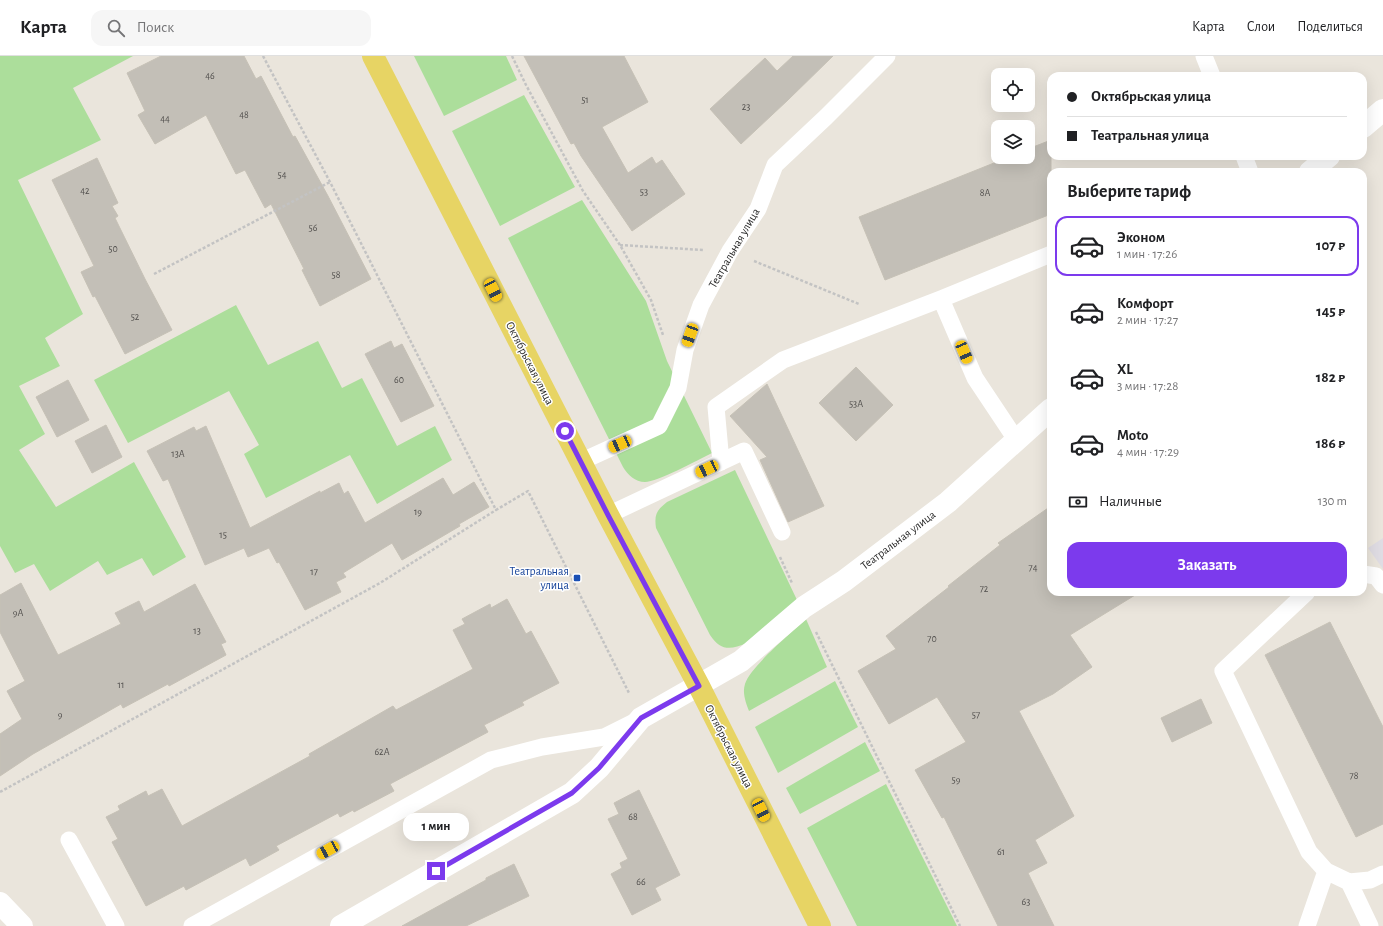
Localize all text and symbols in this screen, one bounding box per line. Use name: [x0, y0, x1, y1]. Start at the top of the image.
search box: [91, 10, 371, 46]
icon: search: [105, 17, 127, 39]
text: Карта: [20, 18, 67, 37]
text: Поиск: [137, 20, 174, 35]
text: Карта: [1192, 20, 1225, 34]
text: Слои: [1247, 20, 1275, 34]
text: Поделиться: [1297, 20, 1363, 34]
map controls: [991, 68, 1035, 164]
button: locate: [991, 68, 1035, 112]
house number: 46: [205, 71, 215, 81]
text: Октябрьская улица: [1091, 89, 1211, 104]
house number: 51: [581, 95, 589, 105]
house number: 23: [742, 102, 750, 112]
house number: 48: [239, 110, 249, 120]
house number: 44: [160, 114, 170, 124]
button: layers: [991, 120, 1035, 164]
text: Театральная улица: [1091, 128, 1209, 143]
house number: 54: [278, 170, 287, 180]
text: Выберите тариф: [1067, 183, 1191, 201]
house number: 42: [80, 186, 90, 196]
house number: 53: [640, 187, 648, 197]
house number: 8А: [980, 188, 990, 198]
street label: Театральная улица: [706, 206, 763, 290]
house number: 56: [309, 223, 318, 233]
icon: car: [1069, 228, 1105, 264]
text: Эконом: [1117, 230, 1165, 245]
text: 107 ₽: [1316, 238, 1345, 253]
house number: 50: [108, 244, 118, 254]
text: 1 мин · 17:26: [1117, 248, 1177, 261]
house number: 58: [332, 270, 341, 280]
car: [482, 277, 504, 303]
icon: car: [1069, 294, 1105, 330]
text: Комфорт: [1117, 296, 1173, 311]
text: 145 ₽: [1316, 304, 1345, 319]
house number: 52: [131, 312, 140, 322]
text: 2 мин · 17:27: [1117, 314, 1178, 327]
street label: Октябрьская улица: [503, 319, 556, 408]
car: [680, 322, 700, 348]
car: [954, 339, 974, 365]
icon: car: [1069, 360, 1105, 396]
text: XL: [1117, 362, 1133, 377]
text: 182 ₽: [1316, 370, 1345, 385]
house number: 60: [394, 375, 404, 385]
text: 3 мин · 17:28: [1117, 380, 1178, 393]
house number: 53А: [849, 399, 863, 409]
route start: [556, 422, 574, 440]
icon: car: [1069, 426, 1105, 462]
text: Moto: [1117, 428, 1149, 443]
car: [607, 434, 633, 454]
text: 186 ₽: [1316, 436, 1345, 451]
text: 4 мин · 17:29: [1117, 446, 1179, 459]
house number: 13А: [171, 449, 185, 459]
car: [694, 458, 720, 480]
icon: cash: [1067, 491, 1089, 513]
text: Наличные: [1099, 494, 1162, 509]
text: 130 m: [1318, 495, 1347, 508]
house number: 19: [414, 507, 422, 517]
street label: Театральная улица: [858, 508, 939, 573]
house number: 15: [219, 530, 227, 540]
button: Заказать: [1067, 542, 1347, 588]
house number: 74: [1029, 563, 1038, 573]
place label: Театральная улица: [510, 565, 570, 592]
house number: 17: [310, 567, 318, 577]
marker: Театральная улица: [572, 573, 582, 583]
house number: 72: [980, 584, 989, 594]
house number: 9А: [13, 608, 23, 618]
house number: 13: [193, 626, 201, 636]
house number: 70: [927, 634, 937, 644]
house number: 11: [118, 680, 124, 690]
street label: Октябрьская улица: [702, 702, 755, 791]
house number: 9: [58, 710, 63, 720]
house number: 57: [972, 710, 980, 720]
house number: 62А: [374, 747, 390, 757]
house number: 78: [1350, 771, 1359, 781]
house number: 59: [952, 775, 961, 785]
car: [750, 797, 772, 823]
house number: 68: [628, 812, 638, 822]
callout: 1 мин: [403, 813, 469, 841]
text: 1 мин: [422, 820, 451, 833]
car: [315, 839, 341, 861]
house number: 61: [997, 847, 1005, 857]
route end: [427, 862, 445, 880]
house number: 66: [636, 877, 646, 887]
house number: 63: [1022, 897, 1030, 907]

